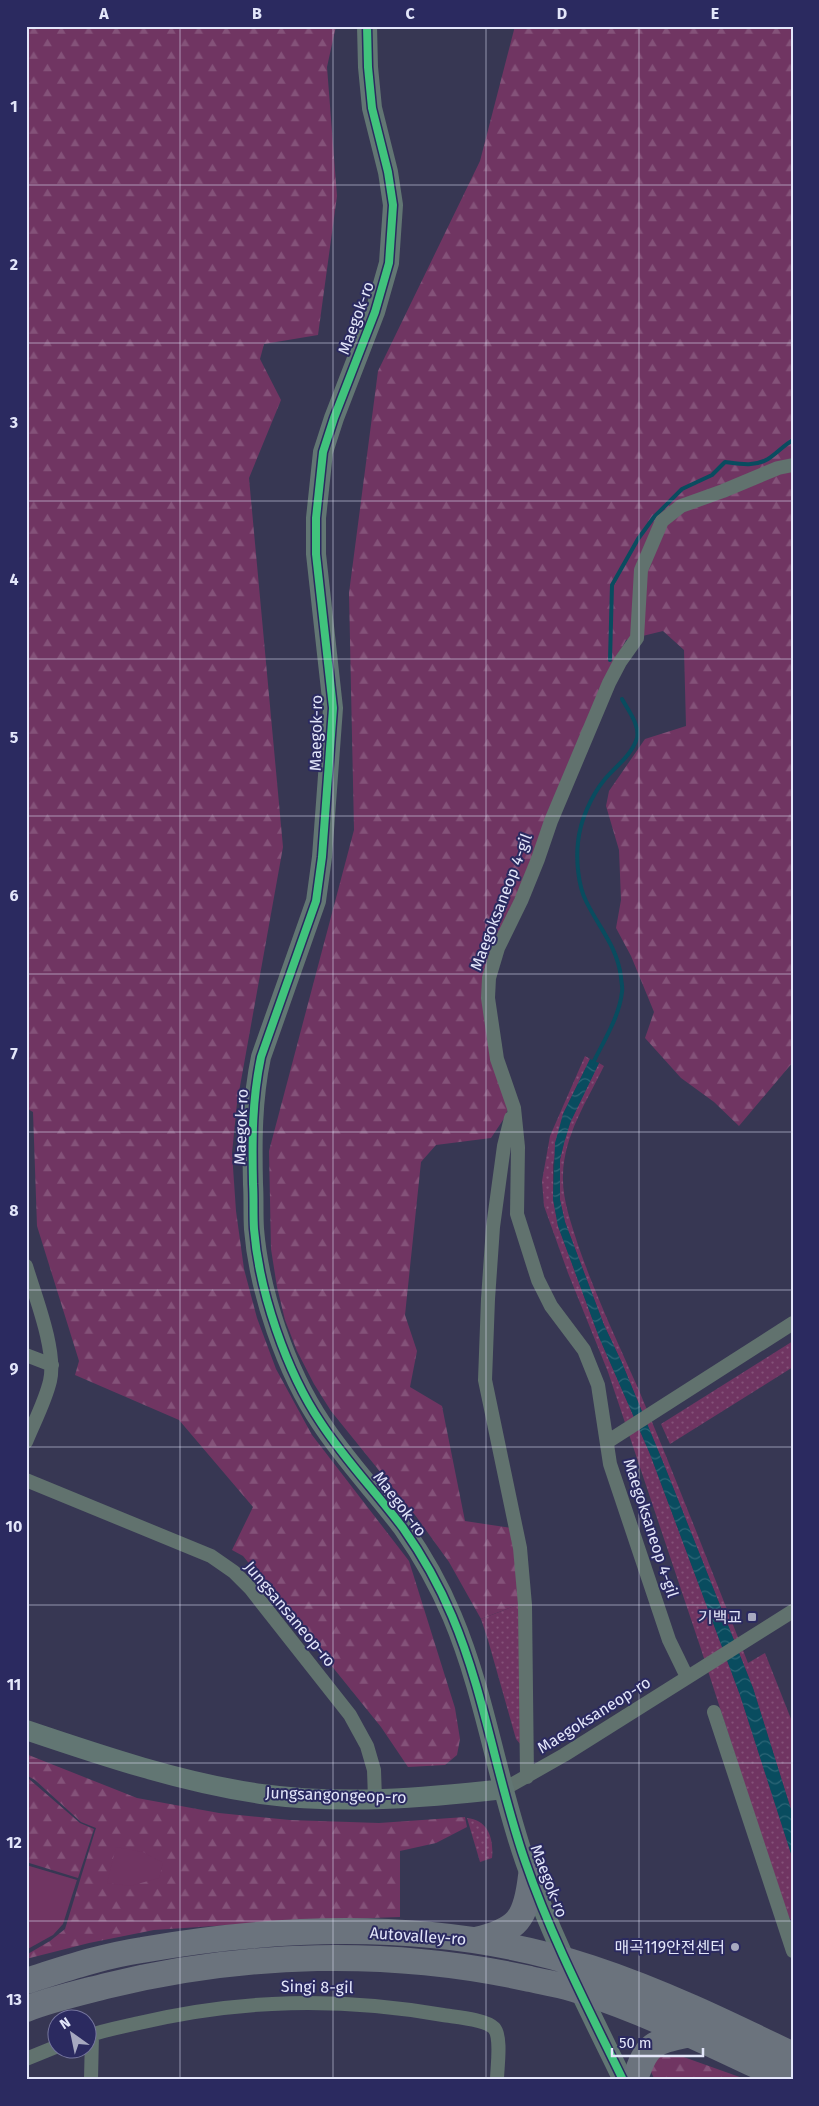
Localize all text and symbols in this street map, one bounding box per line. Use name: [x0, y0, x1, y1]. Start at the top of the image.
text: A: [98, 4, 109, 23]
text: B: [252, 4, 262, 23]
text: C: [405, 4, 415, 23]
text: D: [557, 4, 567, 23]
text: E: [711, 4, 719, 23]
text: 1: [10, 97, 18, 116]
text: 2: [10, 255, 18, 274]
street label: Maegok-ro: [334, 279, 378, 357]
text: 3: [9, 413, 18, 432]
text: 4: [9, 570, 19, 589]
street label: Maegok-ro: [306, 695, 326, 771]
text: 5: [10, 728, 19, 747]
street label: Maegoksaneop 4-gil: [466, 831, 536, 973]
text: 6: [9, 886, 19, 905]
text: 7: [10, 1044, 18, 1063]
street label: Maegok-ro: [230, 1088, 252, 1166]
text: 8: [9, 1201, 19, 1220]
text: 9: [10, 1359, 19, 1378]
street label: Maegoksaneop 4-gil: [620, 1456, 683, 1600]
street label: Maegok-ro: [369, 1468, 431, 1540]
text: 10: [6, 1517, 22, 1536]
street label: Jungsansaneop-ro: [240, 1557, 340, 1671]
place label: 기백교: [698, 1608, 742, 1627]
marker: 기백교: [746, 1611, 758, 1623]
street label: Maegoksaneop-ro: [534, 1673, 654, 1757]
text: 11: [7, 1675, 21, 1694]
street label: Jungsangongeop-ro: [265, 1783, 407, 1807]
text: 12: [6, 1833, 22, 1852]
street label: Maegok-ro: [526, 1842, 572, 1920]
street label: Autovalley-ro: [369, 1923, 467, 1949]
place label: 매곡119안전센터: [615, 1938, 725, 1957]
marker: 매곡119안전센터: [729, 1941, 741, 1953]
street label: Singi 8-gil: [281, 1977, 354, 1997]
text: 13: [6, 1990, 22, 2009]
north arrow: [48, 2008, 98, 2058]
text: N: [57, 2014, 74, 2033]
scale bar: [612, 2026, 703, 2058]
text: 50 m: [619, 2034, 652, 2052]

